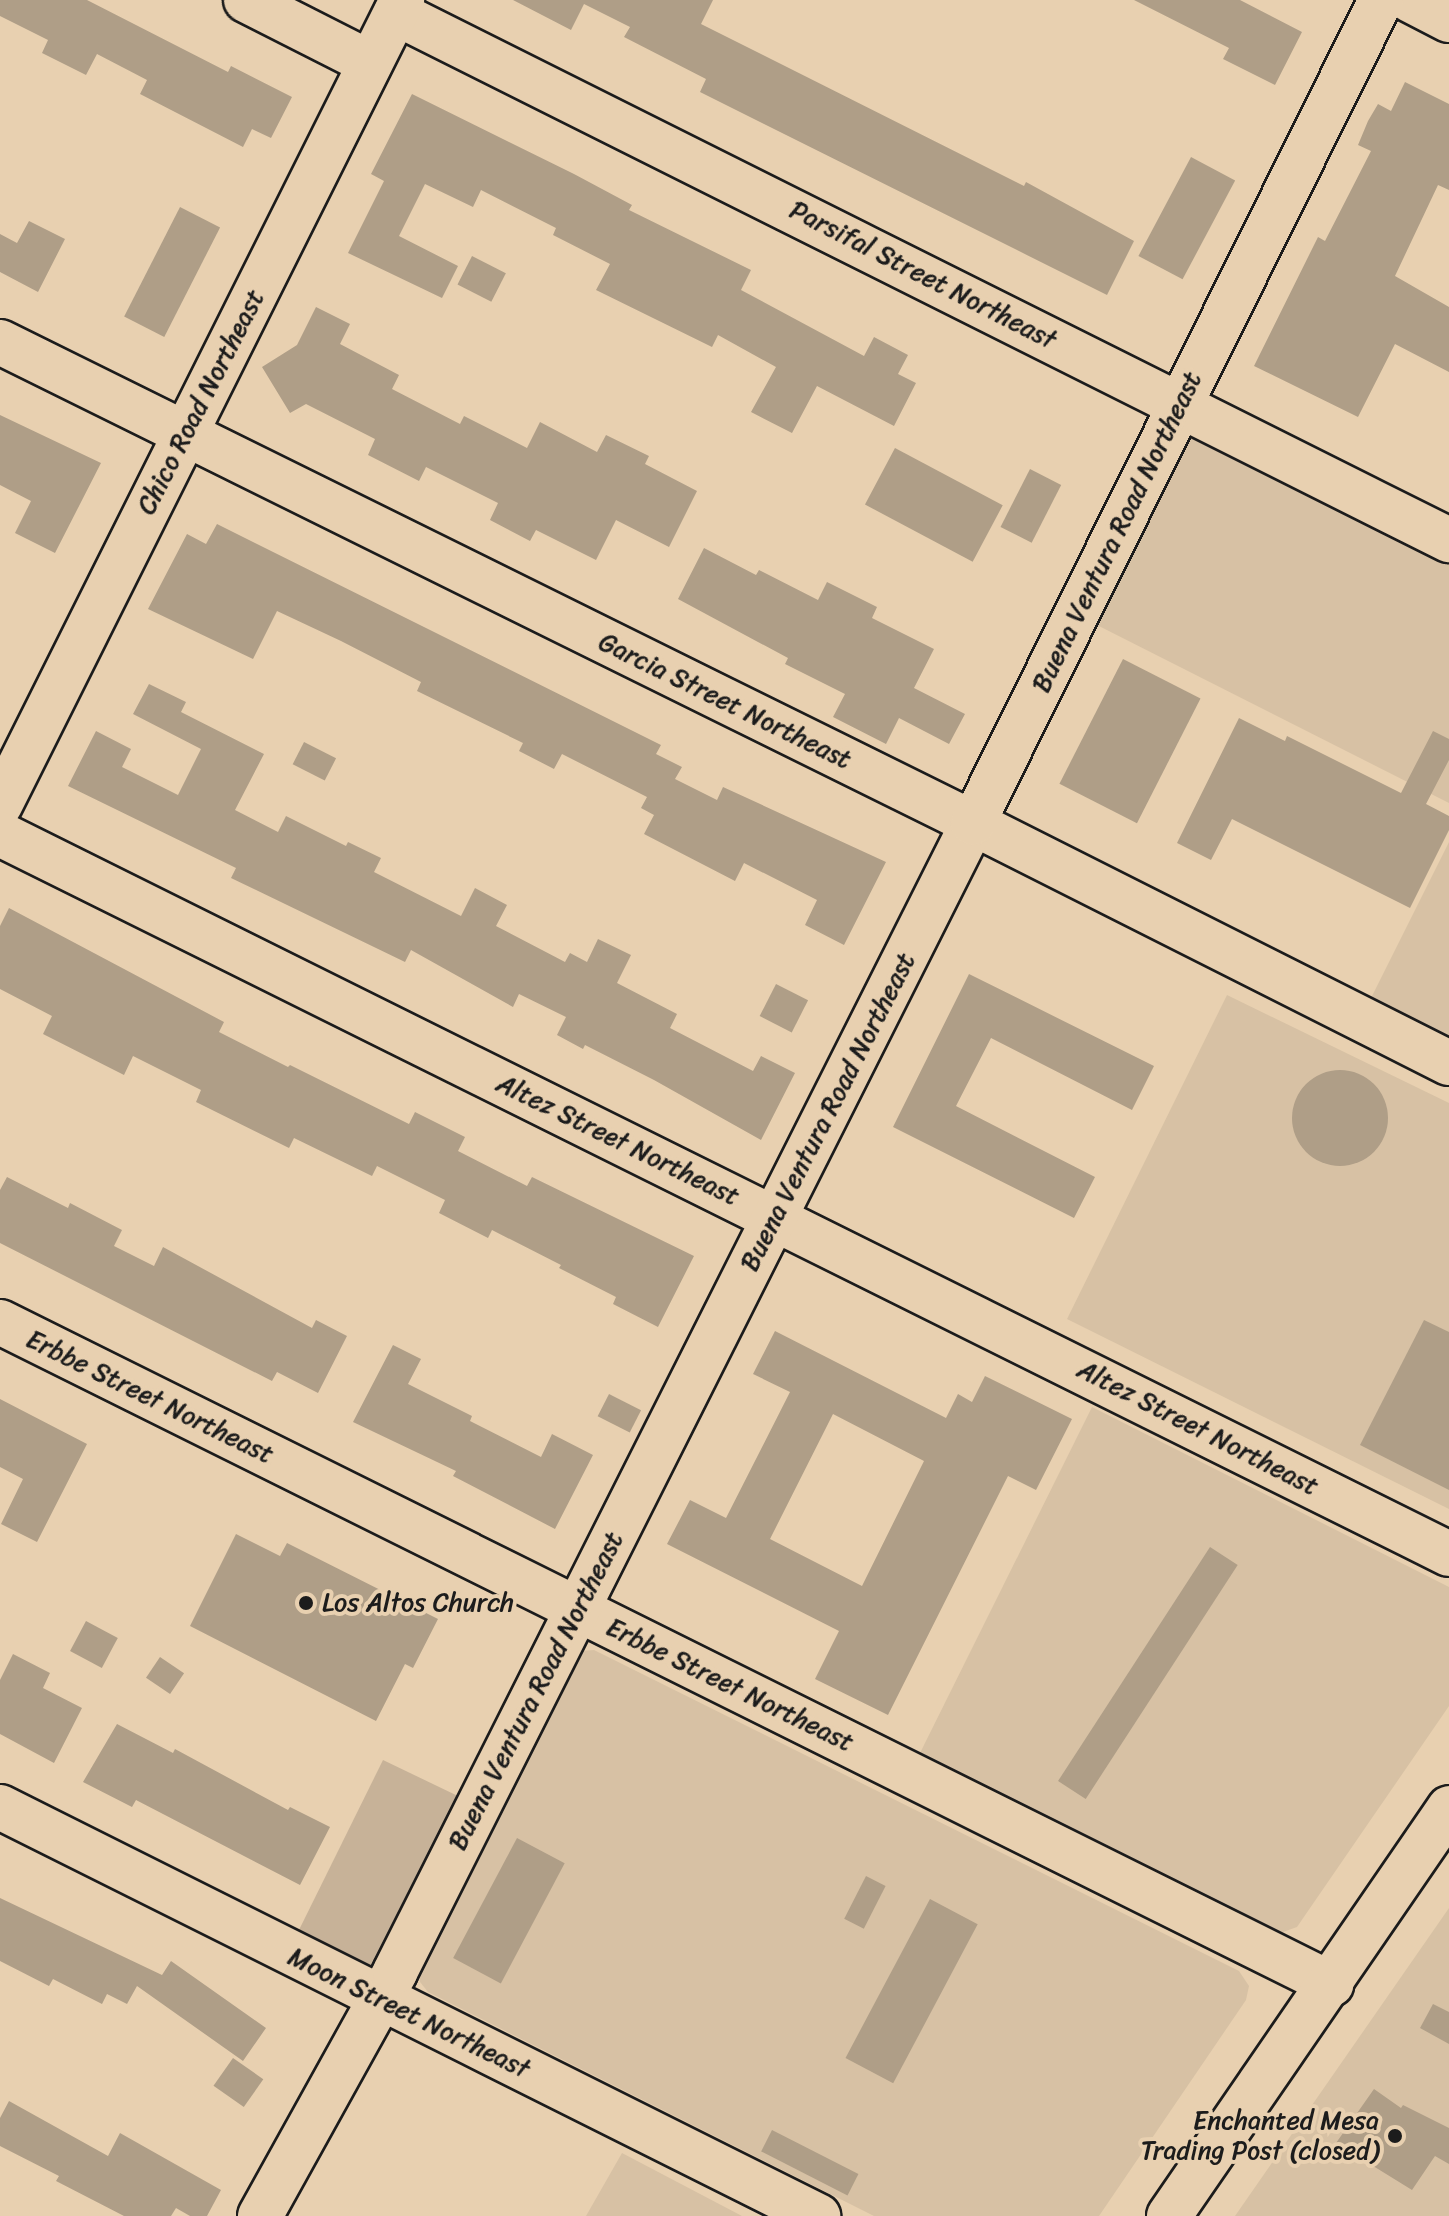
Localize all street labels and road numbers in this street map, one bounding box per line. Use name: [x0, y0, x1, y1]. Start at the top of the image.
street label: Parsifal Street Northeast: [784, 194, 1062, 356]
street label: Chico Road Northeast: [131, 284, 271, 520]
street label: Buena Ventura Road Northeast: [1026, 366, 1208, 698]
street label: Garcia Street Northeast: [593, 626, 857, 776]
street label: Buena Ventura Road Northeast: [734, 948, 922, 1276]
street label: Altez Street Northeast: [491, 1067, 745, 1213]
street label: Erbbe Street Northeast: [21, 1323, 279, 1471]
street label: Altez Street Northeast: [1072, 1353, 1324, 1503]
street label: Buena Ventura Road Northeast: [442, 1527, 630, 1855]
street label: Erbbe Street Northeast: [601, 1611, 859, 1759]
street label: Moon Street Northeast: [282, 1940, 536, 2086]

